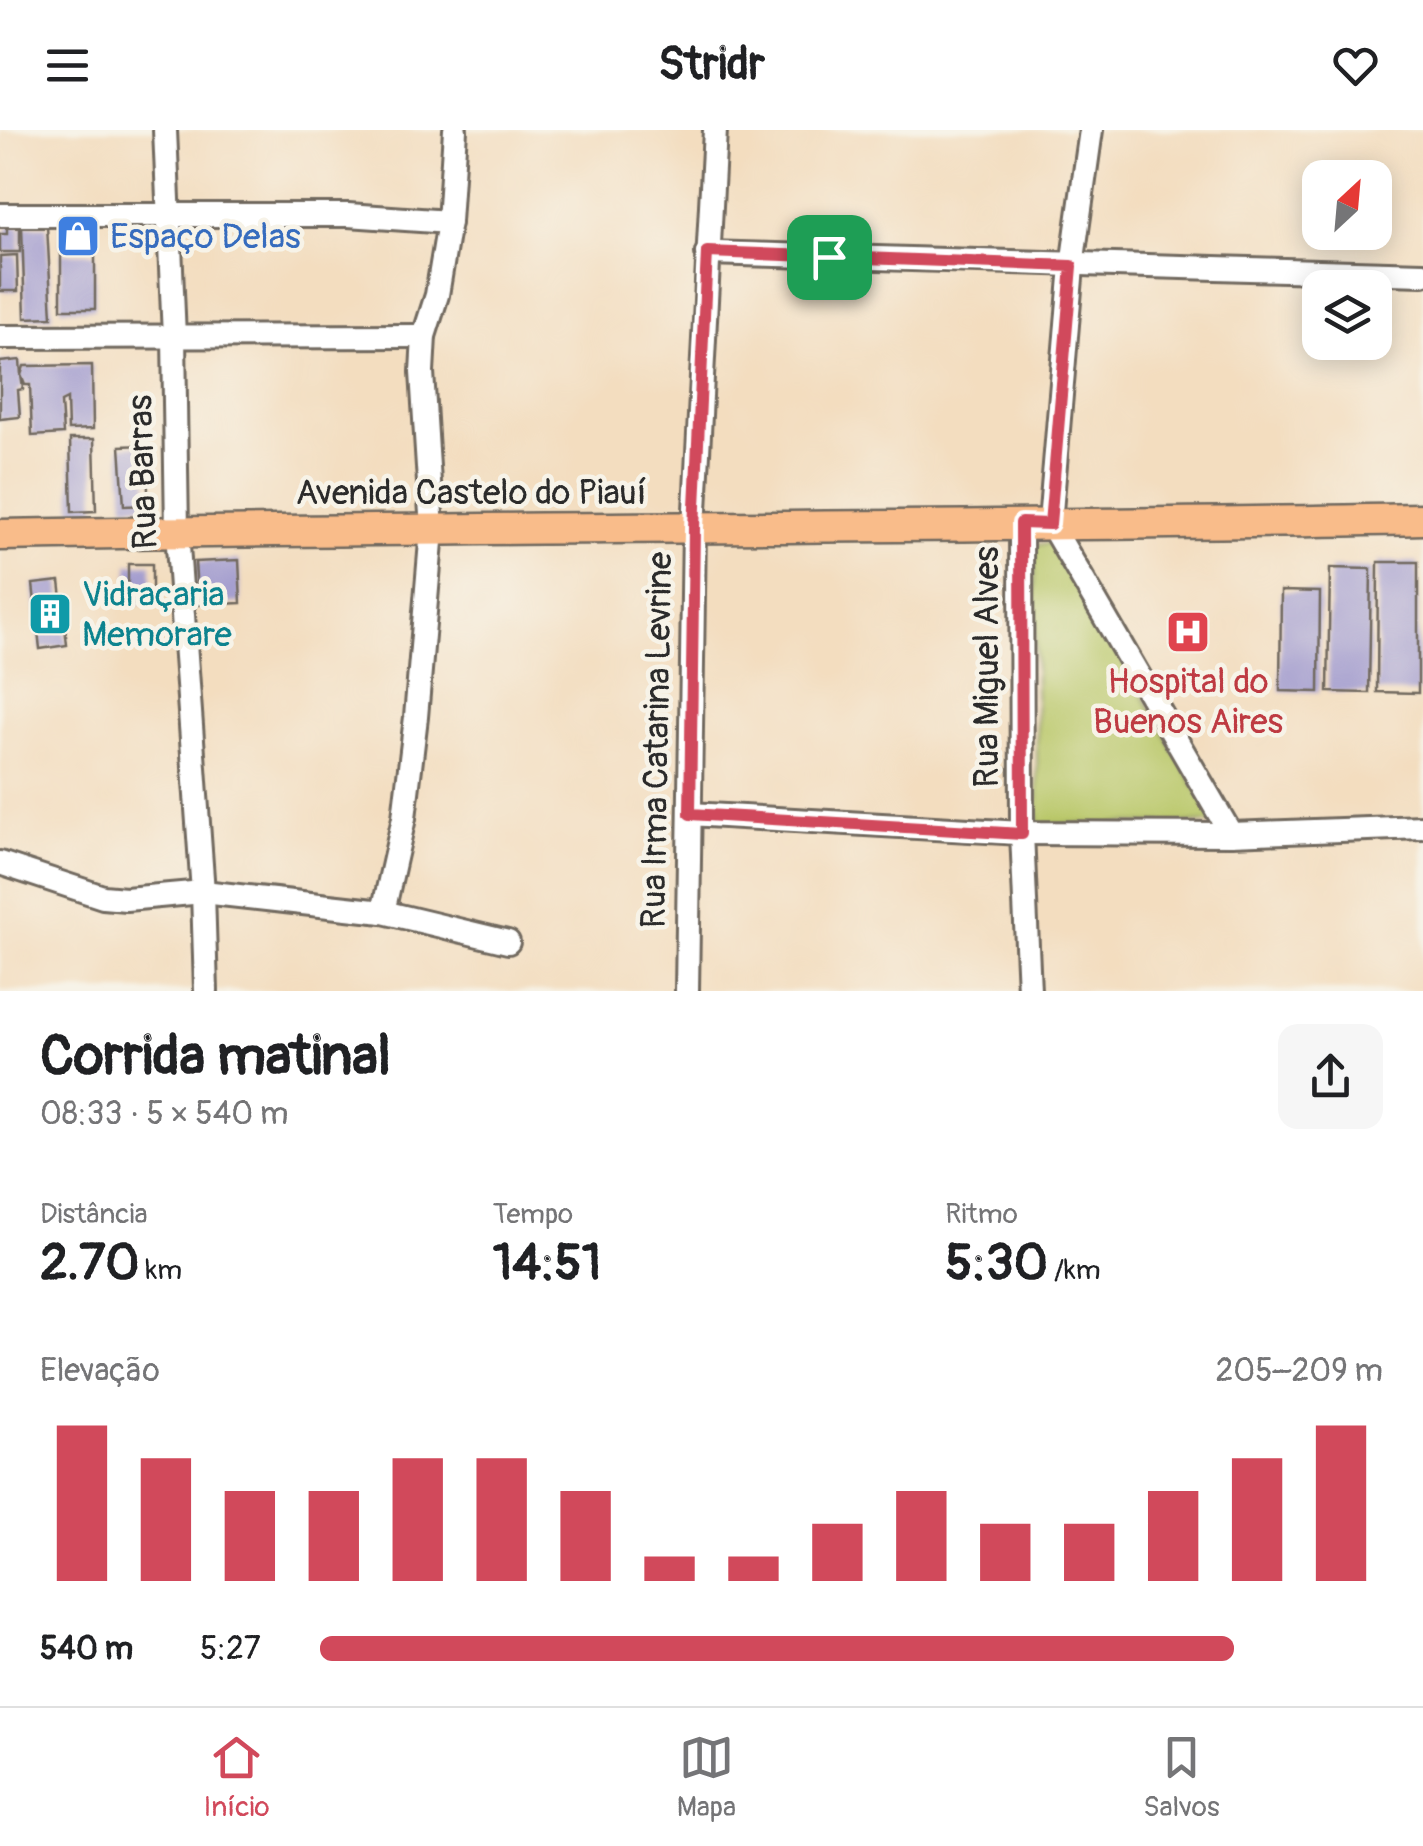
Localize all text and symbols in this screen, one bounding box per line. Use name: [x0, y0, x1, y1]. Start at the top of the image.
text: Stridr: [658, 37, 765, 93]
icon: menu: [40, 38, 95, 93]
icon: heart: [1328, 38, 1383, 93]
north arrow: [1302, 160, 1392, 250]
map controls: [1302, 160, 1392, 360]
shop icon: Espaço Delas: [55, 213, 101, 259]
place label: Espaço Delas: [110, 215, 301, 259]
pin: [787, 215, 872, 300]
icon: arrive: [802, 230, 857, 285]
button: layers: [1302, 270, 1392, 360]
street label: Rua Barras: [118, 394, 168, 550]
street label: Avenida Castelo do Piauí: [296, 471, 646, 515]
street label: Rua Miguel Alves: [965, 546, 1009, 788]
street label: Rua Irma Catarina Levrine: [632, 551, 682, 929]
place label: Vidraçaria Memorare: [82, 573, 232, 657]
building icon: Vidraçaria Memorare: [27, 591, 73, 637]
hospital icon: Hospital do Buenos Aires: [1165, 609, 1211, 655]
place label: Hospital do Buenos Aires: [1093, 660, 1283, 744]
text: Corrida matinal: [40, 1022, 391, 1091]
button: share: [1278, 1024, 1383, 1129]
text: 08:33 · 5 × 540 m: [40, 1094, 288, 1134]
text: Distância: [40, 1197, 147, 1232]
text: Tempo: [493, 1197, 573, 1232]
text: Ritmo: [945, 1197, 1018, 1232]
text: 2.70: [40, 1232, 140, 1295]
text: 14:51: [493, 1232, 601, 1295]
text: 5:30: [945, 1232, 1048, 1295]
text: km: [140, 1253, 182, 1288]
text: /km: [1048, 1253, 1101, 1288]
text: Elevação: [40, 1351, 160, 1391]
text: 205–209 m: [1215, 1351, 1383, 1391]
text: 540 m: [40, 1629, 133, 1669]
text: 5:27: [200, 1629, 261, 1669]
tab: Início: [204, 1730, 269, 1825]
tab: Mapa: [677, 1730, 736, 1825]
tab: Salvos: [1143, 1730, 1219, 1825]

